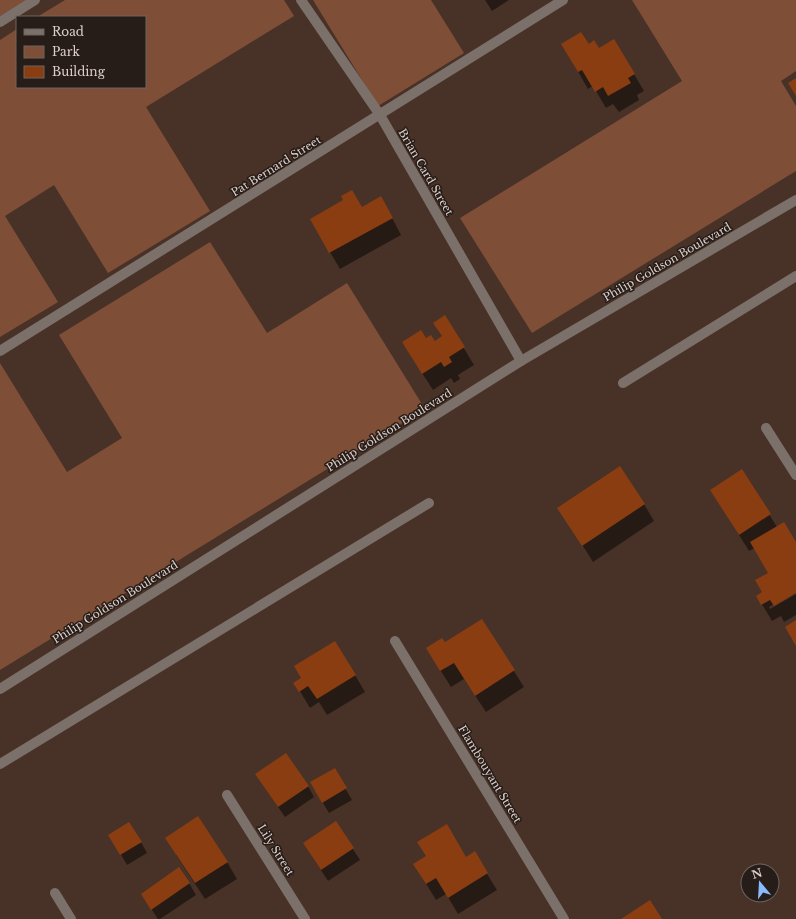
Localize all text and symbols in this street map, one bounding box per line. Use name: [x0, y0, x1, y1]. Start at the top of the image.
legend: [16, 16, 146, 88]
text: Road: [52, 24, 84, 39]
text: Park: [52, 44, 80, 59]
text: Building: [52, 64, 106, 79]
street label: Brian Card Street: [395, 126, 457, 219]
street label: Pat Bernard Street: [228, 132, 324, 199]
street label: Philip Goldson Boulevard: [600, 219, 734, 304]
street label: Philip Goldson Boulevard: [324, 385, 455, 474]
street label: Philip Goldson Boulevard: [50, 557, 181, 646]
street label: Flambouyant Street: [455, 723, 525, 826]
street label: Lily Street: [255, 822, 298, 879]
north arrow: [740, 863, 780, 903]
text: N: [750, 865, 765, 882]

